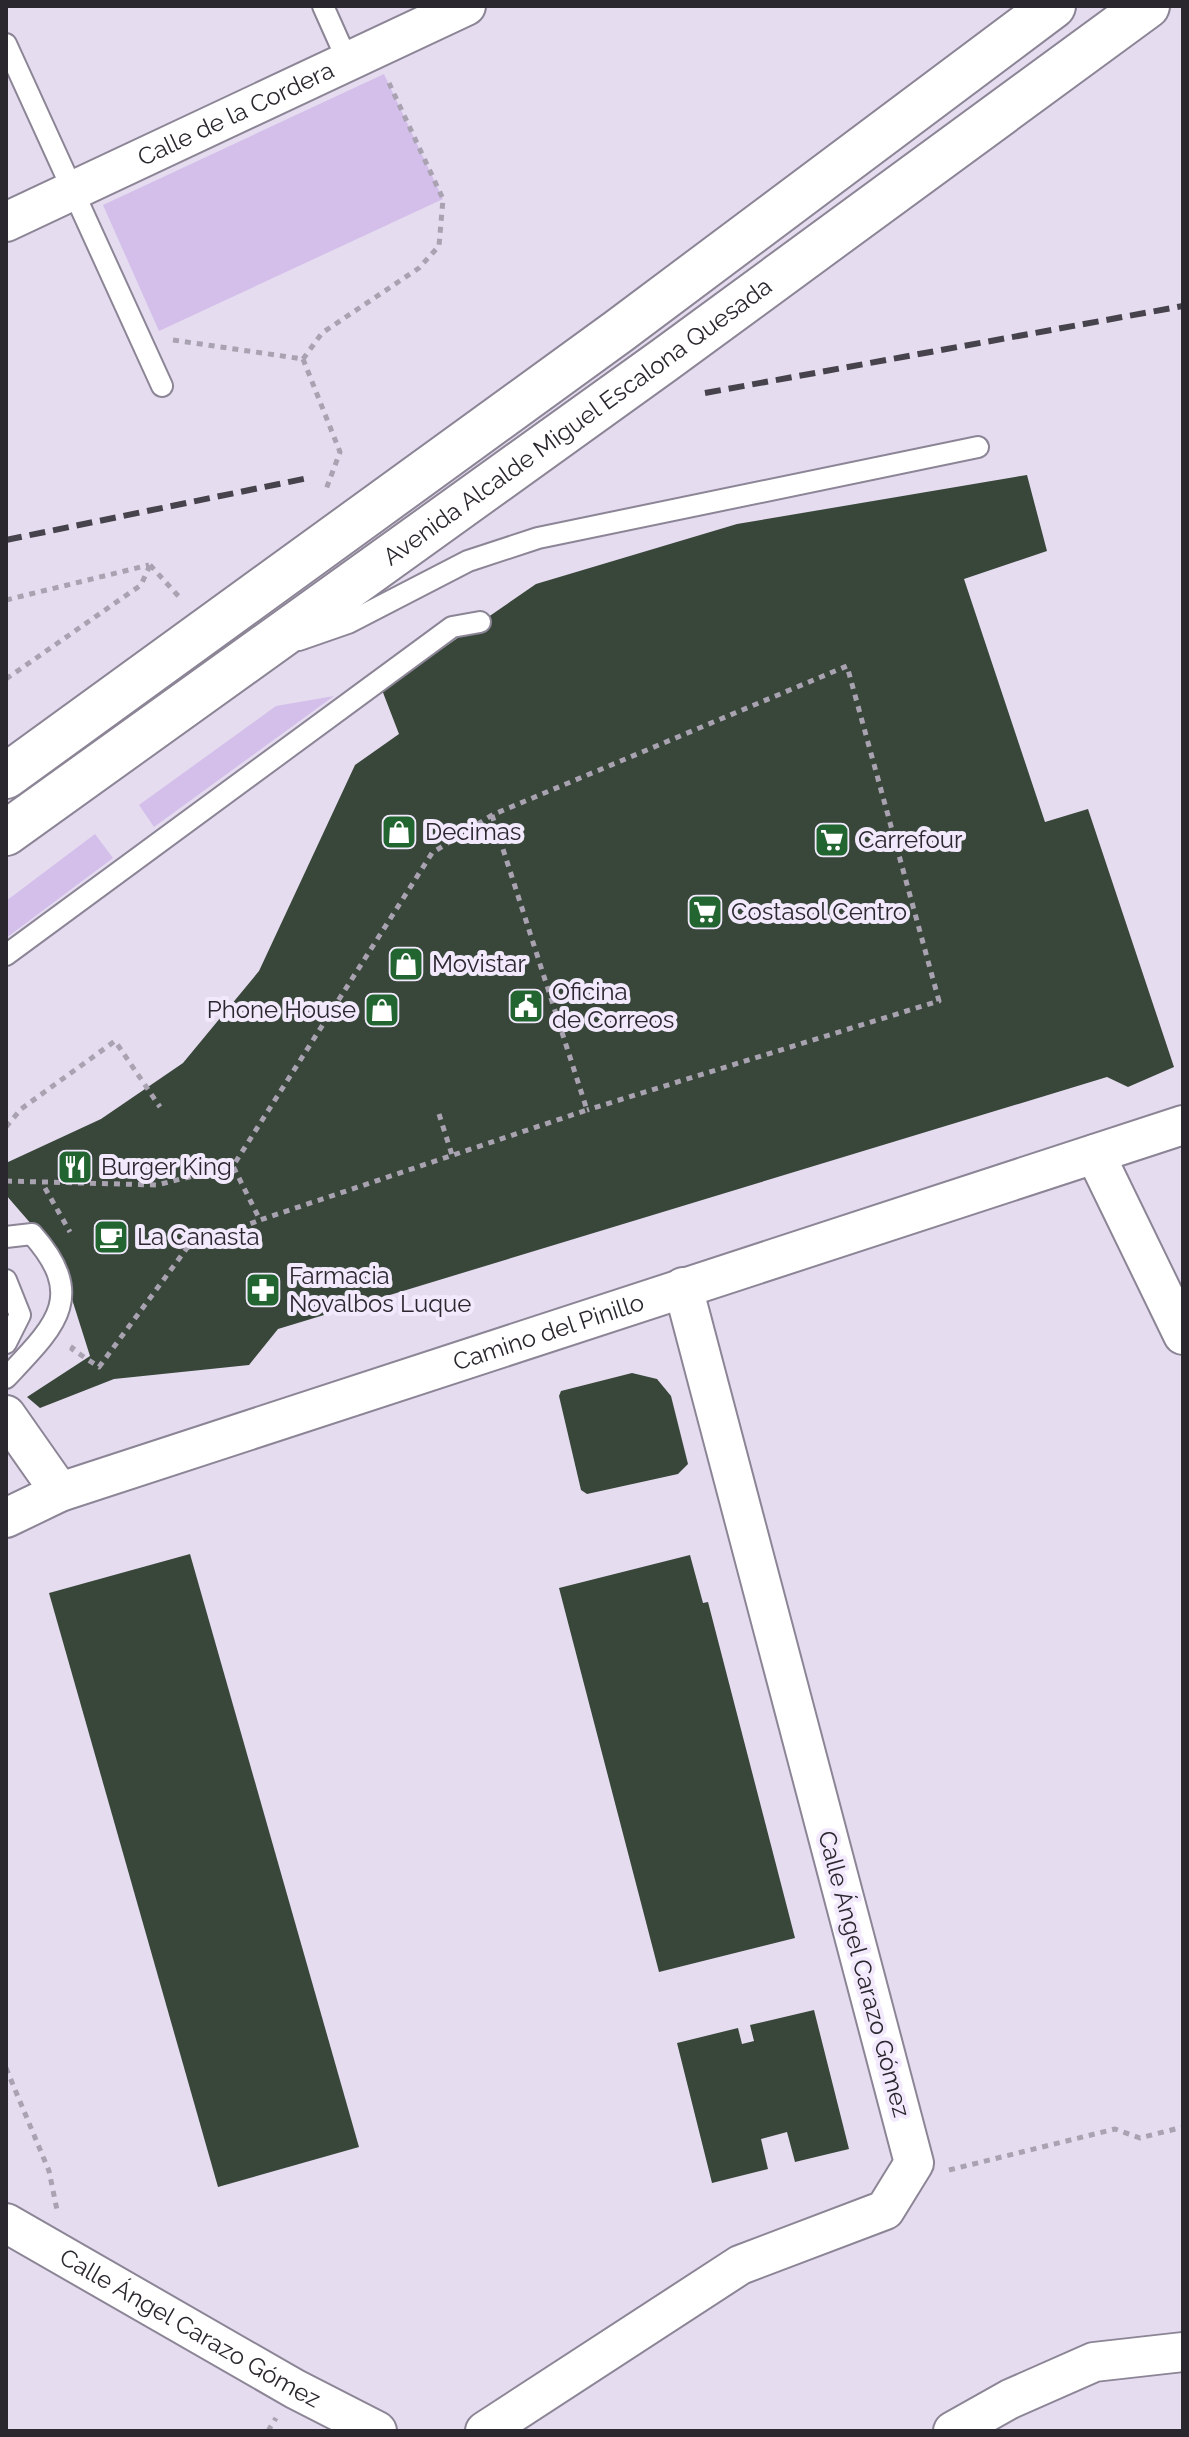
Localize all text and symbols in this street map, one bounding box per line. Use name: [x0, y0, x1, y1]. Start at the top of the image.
street label: Calle de la Cordera: [133, 55, 338, 172]
street label: Avenida Alcalde Miguel Escalona Quesada: [377, 271, 777, 571]
shop icon: Decimas: [380, 813, 418, 851]
place label: Decimas: [425, 817, 521, 846]
supermarket icon: Carrefour: [813, 821, 851, 859]
place label: Carrefour: [858, 825, 963, 854]
supermarket icon: Costasol Centro: [686, 893, 724, 931]
place label: Costasol Centro: [731, 897, 907, 926]
shop icon: Movistar: [387, 945, 425, 983]
place label: Movistar: [432, 949, 526, 978]
place label: Oficina de Correos: [552, 977, 674, 1034]
public building icon: Oficina de Correos: [507, 987, 545, 1025]
shop icon: Phone House: [363, 991, 401, 1029]
place label: Phone House: [207, 995, 356, 1024]
restaurant icon: Burger King: [56, 1148, 94, 1186]
place label: Burger King: [101, 1152, 232, 1181]
cafe icon: La Canasta: [92, 1218, 130, 1256]
place label: La Canasta: [137, 1222, 260, 1251]
place label: Farmacia Novalbos Luque: [289, 1261, 471, 1318]
pharmacy icon: Farmacia Novalbos Luque: [244, 1271, 282, 1309]
street label: Camino del Pinillo: [449, 1287, 648, 1377]
street label: Calle Ángel Carazo Gómez: [812, 1827, 917, 2120]
street label: Calle Ángel Carazo Gómez: [55, 2242, 325, 2414]

